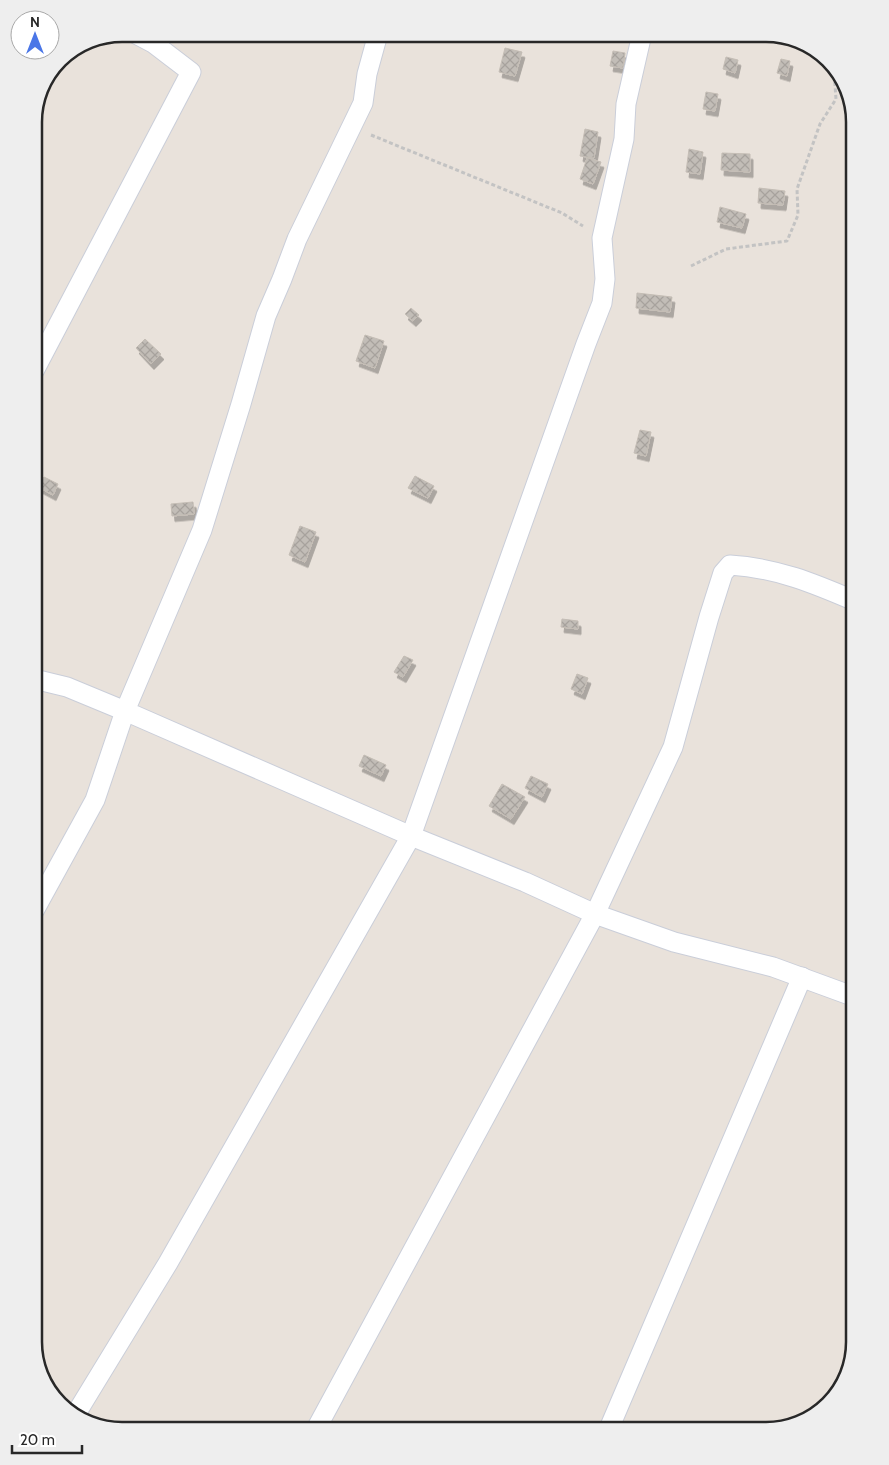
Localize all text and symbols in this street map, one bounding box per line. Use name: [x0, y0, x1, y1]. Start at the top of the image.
north arrow: [10, 10, 60, 60]
text: N: [30, 13, 40, 31]
scale bar: [12, 1422, 82, 1454]
text: 20 m: [20, 1431, 55, 1449]

